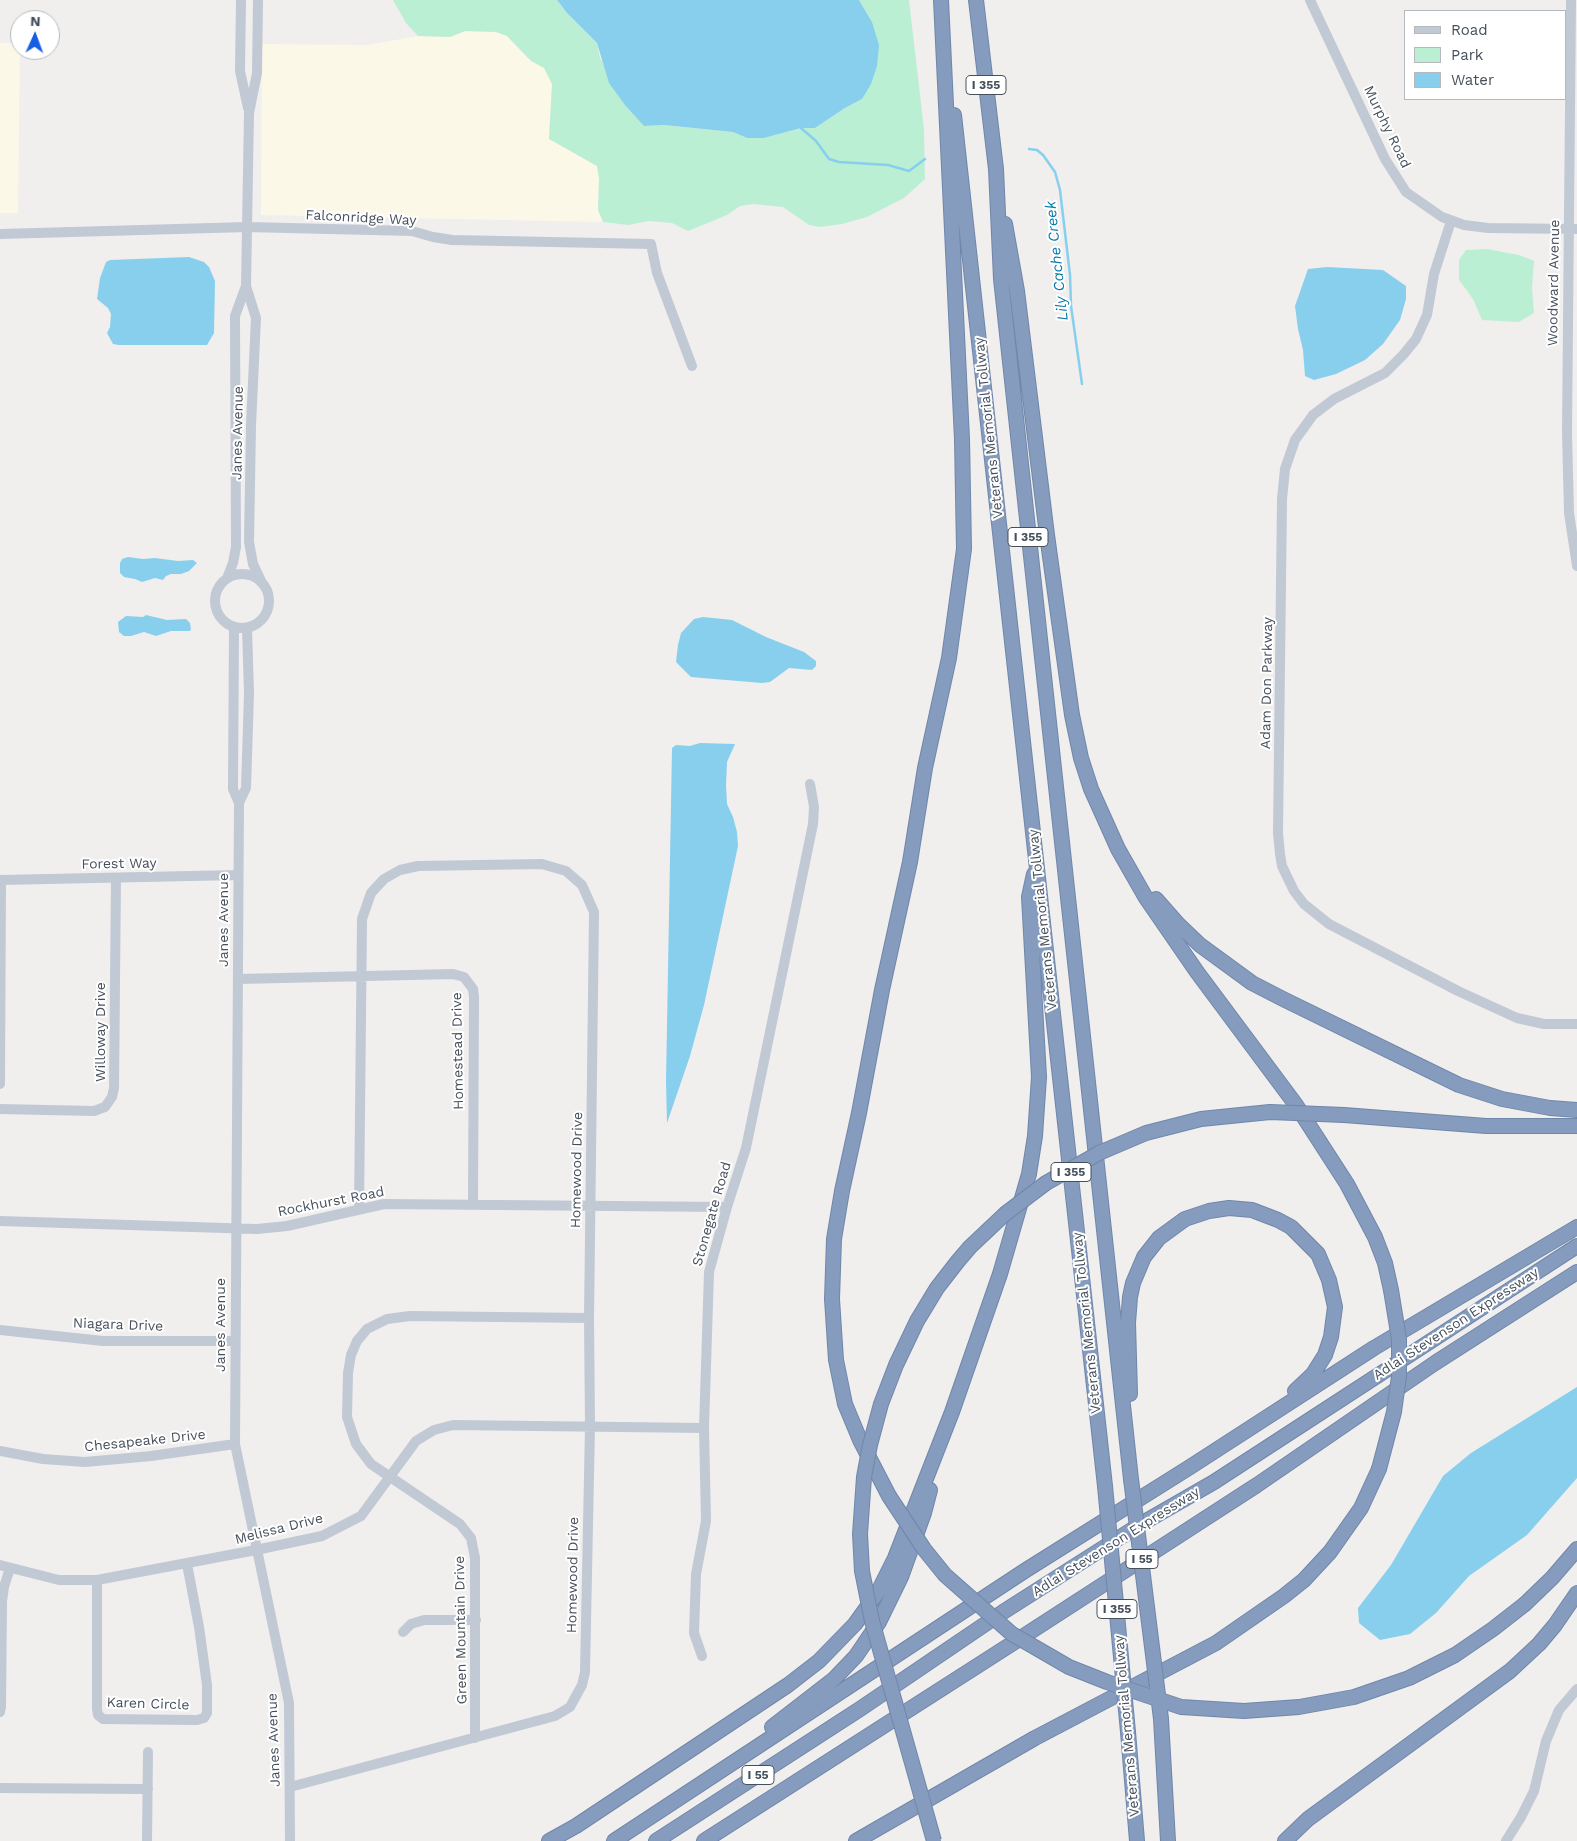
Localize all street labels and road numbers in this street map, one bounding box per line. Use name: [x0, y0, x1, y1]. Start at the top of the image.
road number: I 355: [966, 76, 1006, 94]
street label: Murphy Road: [1360, 83, 1414, 171]
street label: Falconridge Way: [305, 207, 417, 229]
street label: Woodward Avenue: [1544, 220, 1564, 346]
street label: Veterans Memorial Tollway: [971, 336, 1007, 520]
street label: Janes Avenue: [229, 386, 247, 480]
road number: I 355: [1008, 528, 1048, 546]
street label: Adam Don Parkway: [1257, 617, 1277, 749]
street label: Veterans Memorial Tollway: [1025, 828, 1061, 1012]
street label: Forest Way: [81, 855, 157, 873]
street label: Janes Avenue: [216, 873, 232, 967]
street label: Willoway Drive: [93, 982, 109, 1082]
street label: Homestead Drive: [449, 992, 467, 1110]
street label: Homewood Drive: [568, 1112, 586, 1228]
street label: Stonegate Road: [689, 1160, 735, 1268]
road number: I 355: [1051, 1162, 1091, 1182]
street label: Rockhurst Road: [276, 1183, 386, 1221]
street label: Veterans Memorial Tollway: [1069, 1231, 1105, 1415]
street label: Adlai Stevenson Expressway: [1370, 1264, 1542, 1384]
street label: Janes Avenue: [213, 1278, 229, 1372]
street label: Niagara Drive: [73, 1315, 163, 1335]
street label: Chesapeake Drive: [84, 1426, 206, 1456]
street label: Adlai Stevenson Expressway: [1029, 1483, 1203, 1601]
street label: Melissa Drive: [233, 1510, 325, 1548]
street label: Homewood Drive: [564, 1517, 582, 1633]
road number: I 55: [1126, 1550, 1158, 1568]
street label: Green Mountain Drive: [451, 1556, 471, 1704]
road number: I 355: [1097, 1600, 1137, 1618]
street label: Veterans Memorial Tollway: [1111, 1634, 1143, 1818]
street label: Janes Avenue: [264, 1693, 284, 1787]
street label: Karen Circle: [106, 1694, 190, 1714]
road number: I 55: [742, 1766, 774, 1784]

